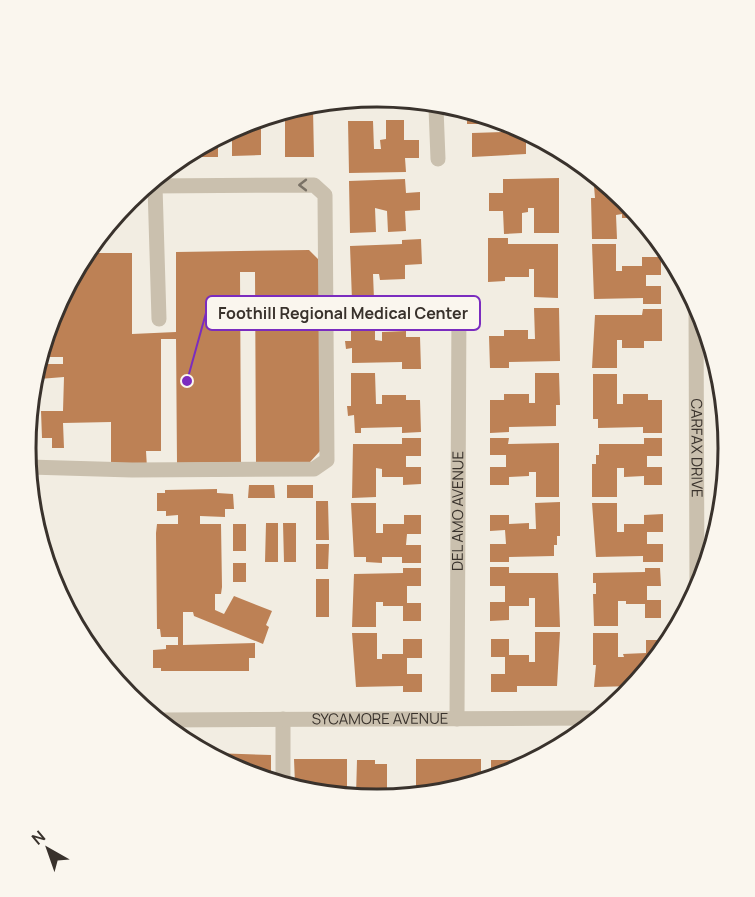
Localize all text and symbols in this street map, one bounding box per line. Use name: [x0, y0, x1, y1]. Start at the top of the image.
one-way arrow: [298, 179, 307, 191]
callout: Foothill Regional Medical Center: [206, 296, 480, 330]
text: Foothill Regional Medical Center: [218, 302, 468, 324]
street label: CARFAX DRIVE: [686, 398, 708, 498]
street label: DEL AMO AVENUE: [447, 451, 468, 571]
street label: SYCAMORE AVENUE: [312, 708, 448, 729]
north arrow: [18, 819, 78, 879]
text: N: [27, 825, 50, 850]

